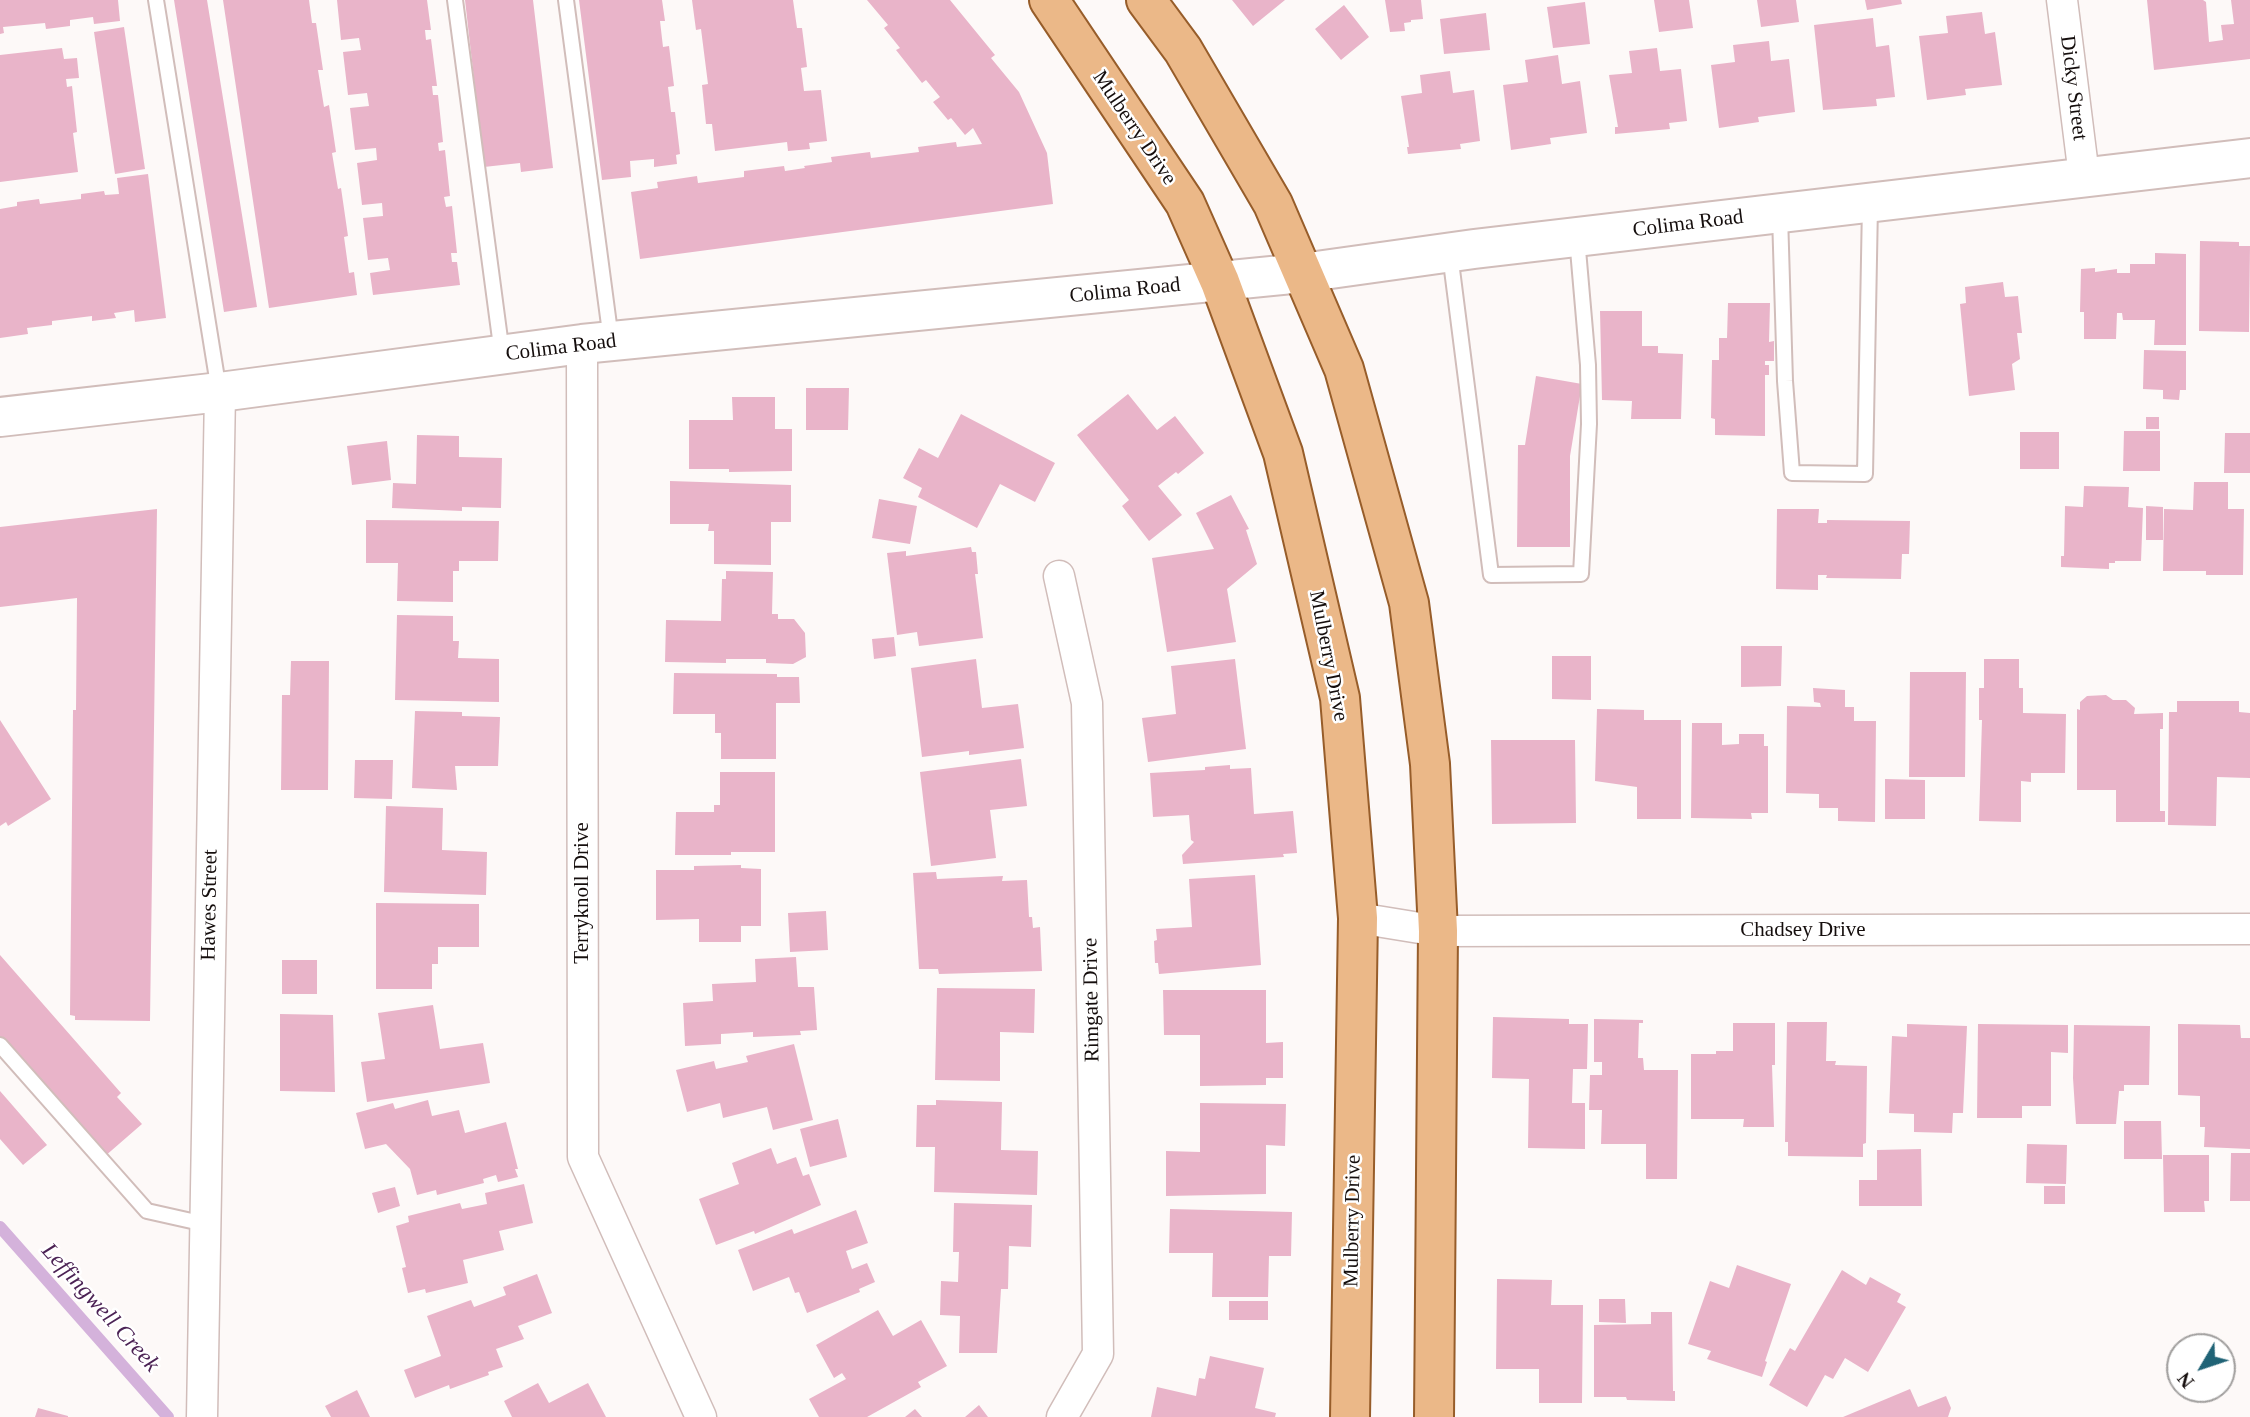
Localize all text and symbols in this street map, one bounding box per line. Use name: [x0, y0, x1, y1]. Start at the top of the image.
street label: Dicky Street: [2054, 34, 2092, 142]
street label: Mulberry Drive: [1087, 66, 1181, 190]
street label: Colima Road: [1631, 205, 1745, 243]
street label: Colima Road: [1068, 273, 1182, 309]
street label: Colima Road: [504, 329, 618, 367]
street label: Mulberry Drive: [1303, 589, 1353, 723]
street label: Terryknoll Drive: [569, 822, 595, 964]
street label: Hawes Street: [196, 849, 224, 961]
street label: Chadsey Drive: [1740, 917, 1866, 943]
street label: Rimgate Drive: [1078, 938, 1106, 1062]
street label: Mulberry Drive: [1339, 1155, 1367, 1287]
water label: Leffingwell Creek: [35, 1238, 165, 1378]
north arrow: [2166, 1333, 2236, 1403]
text: N: [2173, 1368, 2198, 1392]

